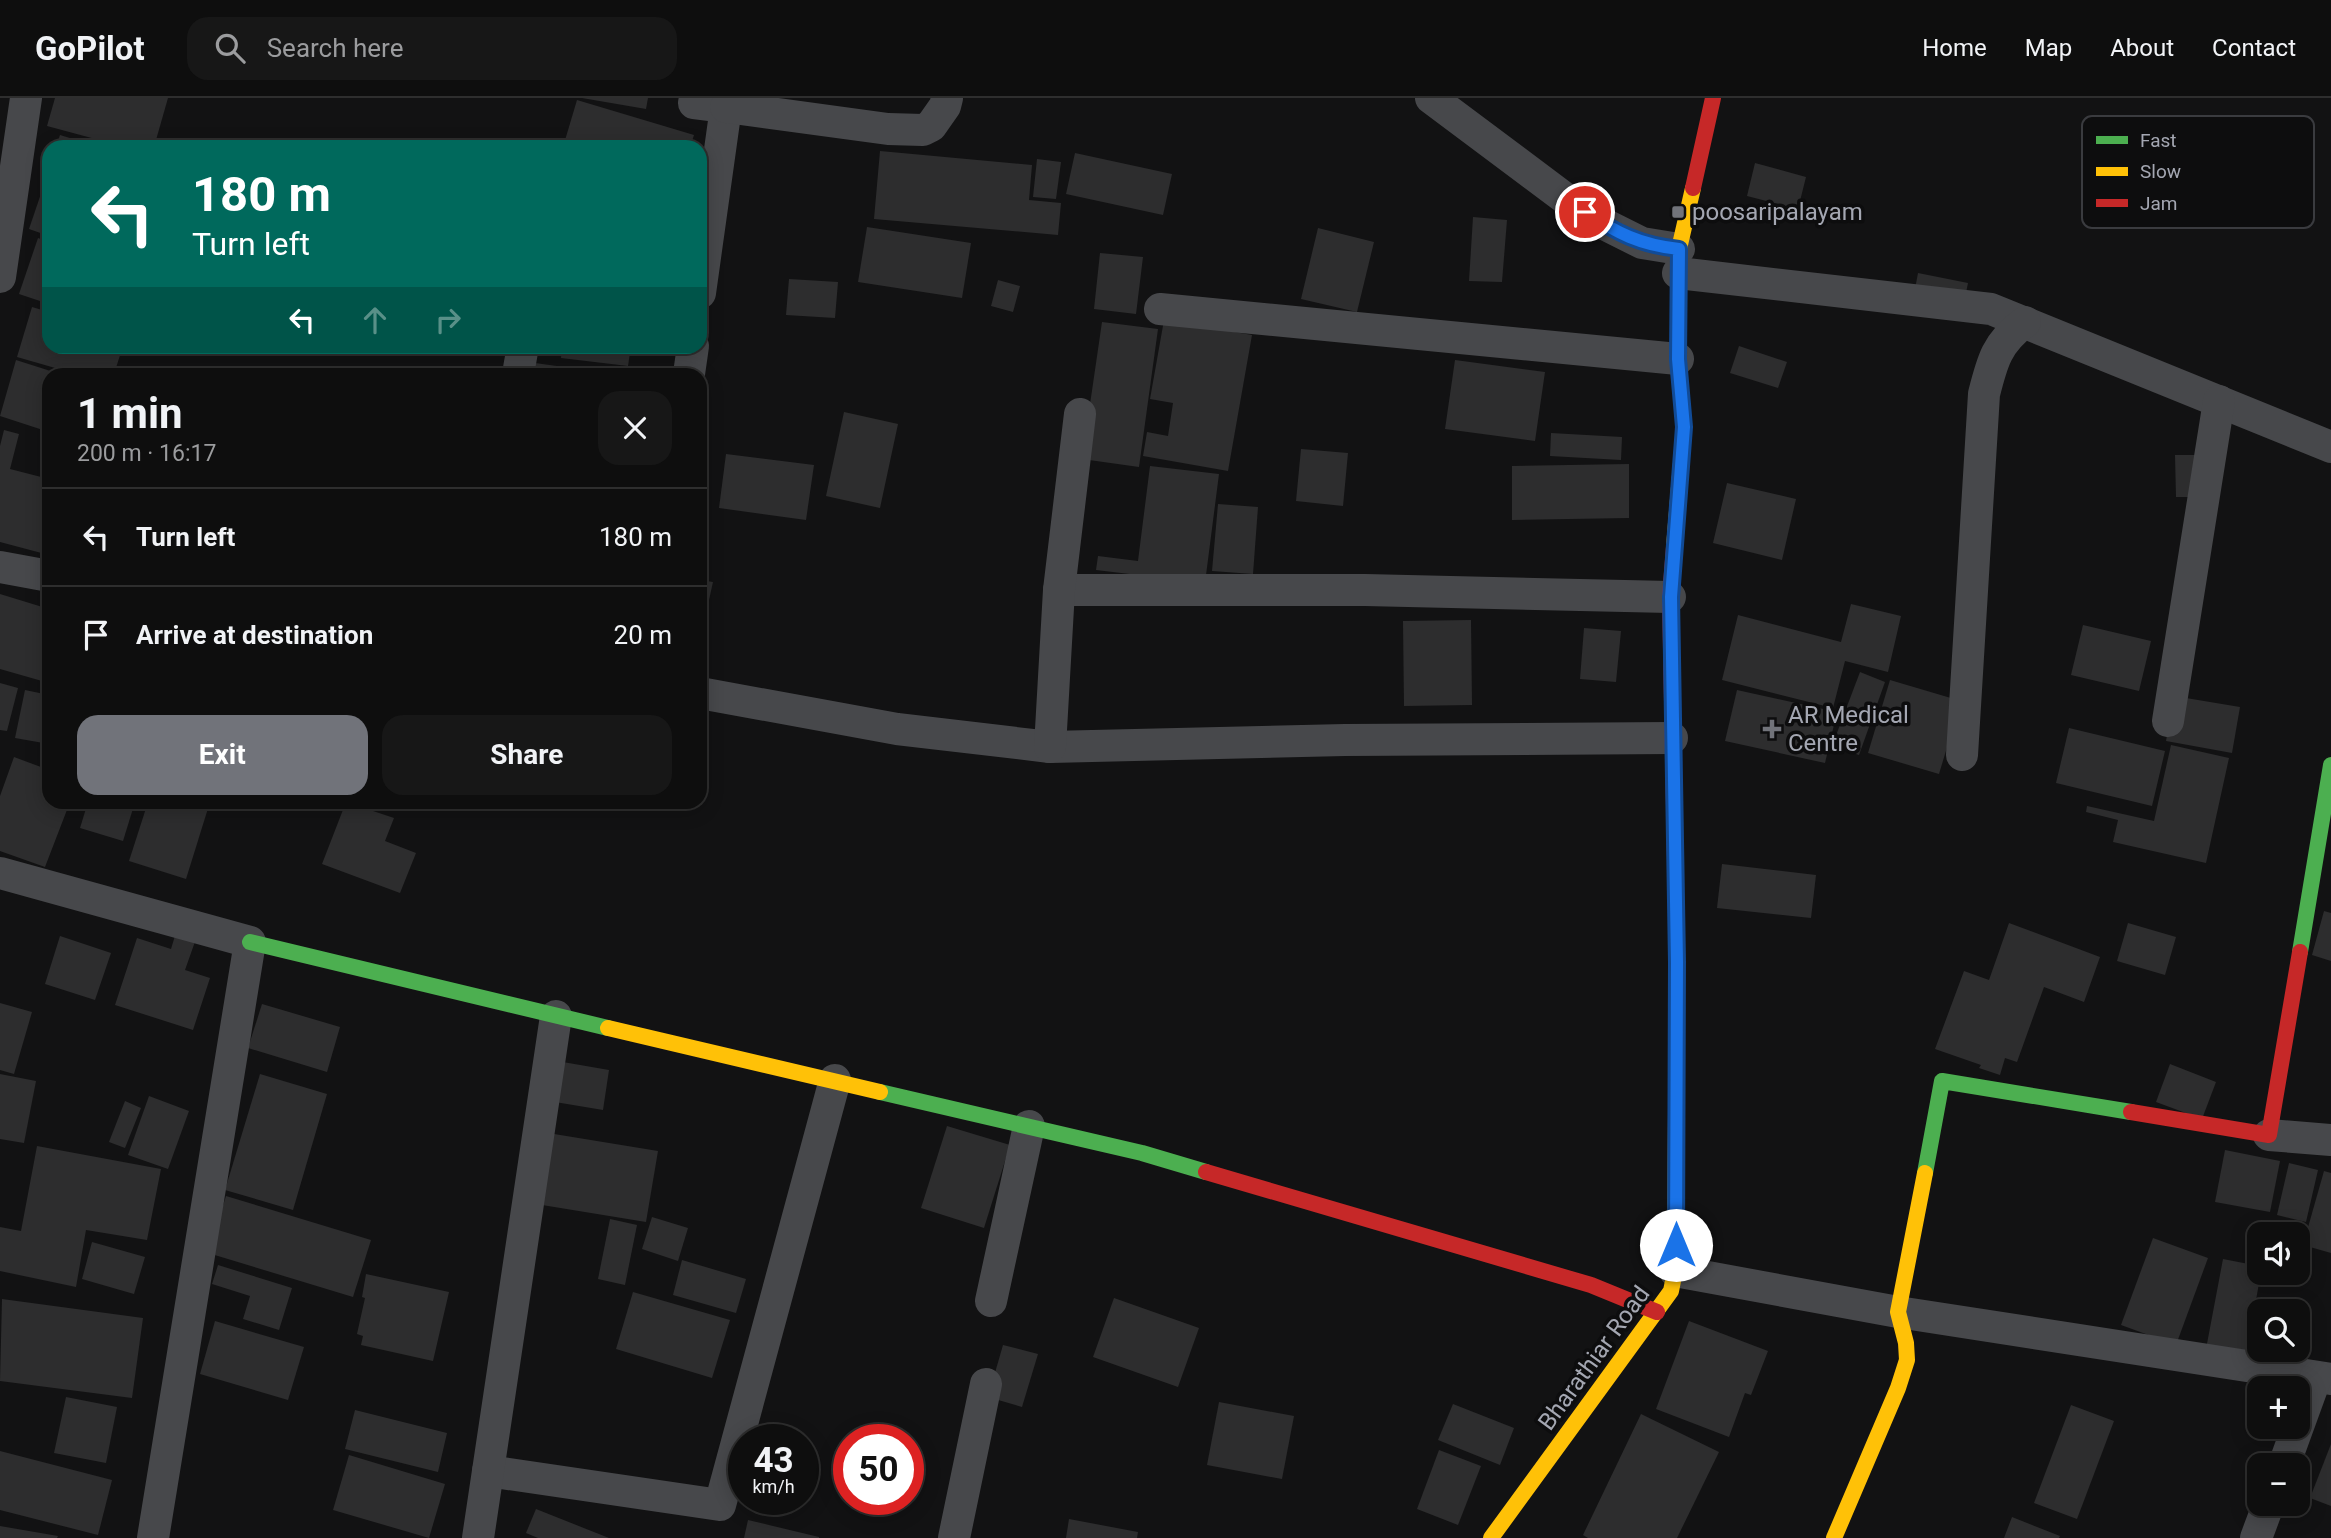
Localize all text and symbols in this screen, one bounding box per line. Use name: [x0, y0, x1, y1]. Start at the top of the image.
search box: [187, 17, 677, 80]
text: GoPilot: [35, 29, 145, 68]
icon: search: [211, 29, 249, 67]
text: Search here: [267, 33, 403, 63]
text: Home: [1922, 34, 1987, 62]
text: Map: [2025, 34, 2072, 62]
text: About: [2110, 34, 2174, 62]
text: Contact: [2212, 34, 2296, 62]
legend: [2082, 116, 2314, 228]
text: Fast: [2140, 129, 2177, 152]
text: Slow: [2140, 160, 2181, 183]
text: 180 m: [192, 166, 331, 223]
icon: left: [77, 168, 168, 259]
pin: [1555, 182, 1615, 242]
text: Jam: [2140, 192, 2177, 215]
icon: arrive: [1566, 193, 1604, 231]
place label: poosaripalayam: [1692, 198, 1863, 226]
marker: poosaripalayam: [1670, 204, 1686, 220]
text: Turn left: [192, 225, 310, 263]
icon: left: [283, 301, 321, 339]
icon: ahead: [356, 301, 394, 339]
icon: right: [429, 301, 467, 339]
text: 1 min: [77, 389, 183, 438]
button: close: [598, 391, 672, 465]
text: 200 m · 16:17: [77, 440, 216, 467]
icon: left: [77, 518, 115, 556]
text: Turn left: [136, 522, 235, 552]
text: 180 m: [599, 522, 672, 552]
icon: arrive: [77, 616, 115, 654]
text: Arrive at destination: [136, 620, 373, 650]
text: 20 m: [614, 620, 672, 650]
place label: AR Medical Centre: [1788, 701, 1909, 757]
button: Exit: [77, 715, 368, 795]
button: Share: [382, 715, 672, 795]
marker: AR Medical Centre: [1762, 719, 1782, 739]
position arrow: [1639, 1208, 1713, 1282]
map controls: [2247, 1222, 2310, 1516]
button: sound: [2247, 1222, 2310, 1285]
street label: Bharathiar Road: [1532, 1281, 1656, 1435]
button: search: [2247, 1299, 2310, 1362]
button: +: [2247, 1376, 2310, 1439]
speed limit sign: 50: [833, 1424, 924, 1515]
text: 43: [753, 1440, 794, 1481]
button: −: [2247, 1453, 2310, 1516]
text: km/h: [752, 1476, 795, 1497]

